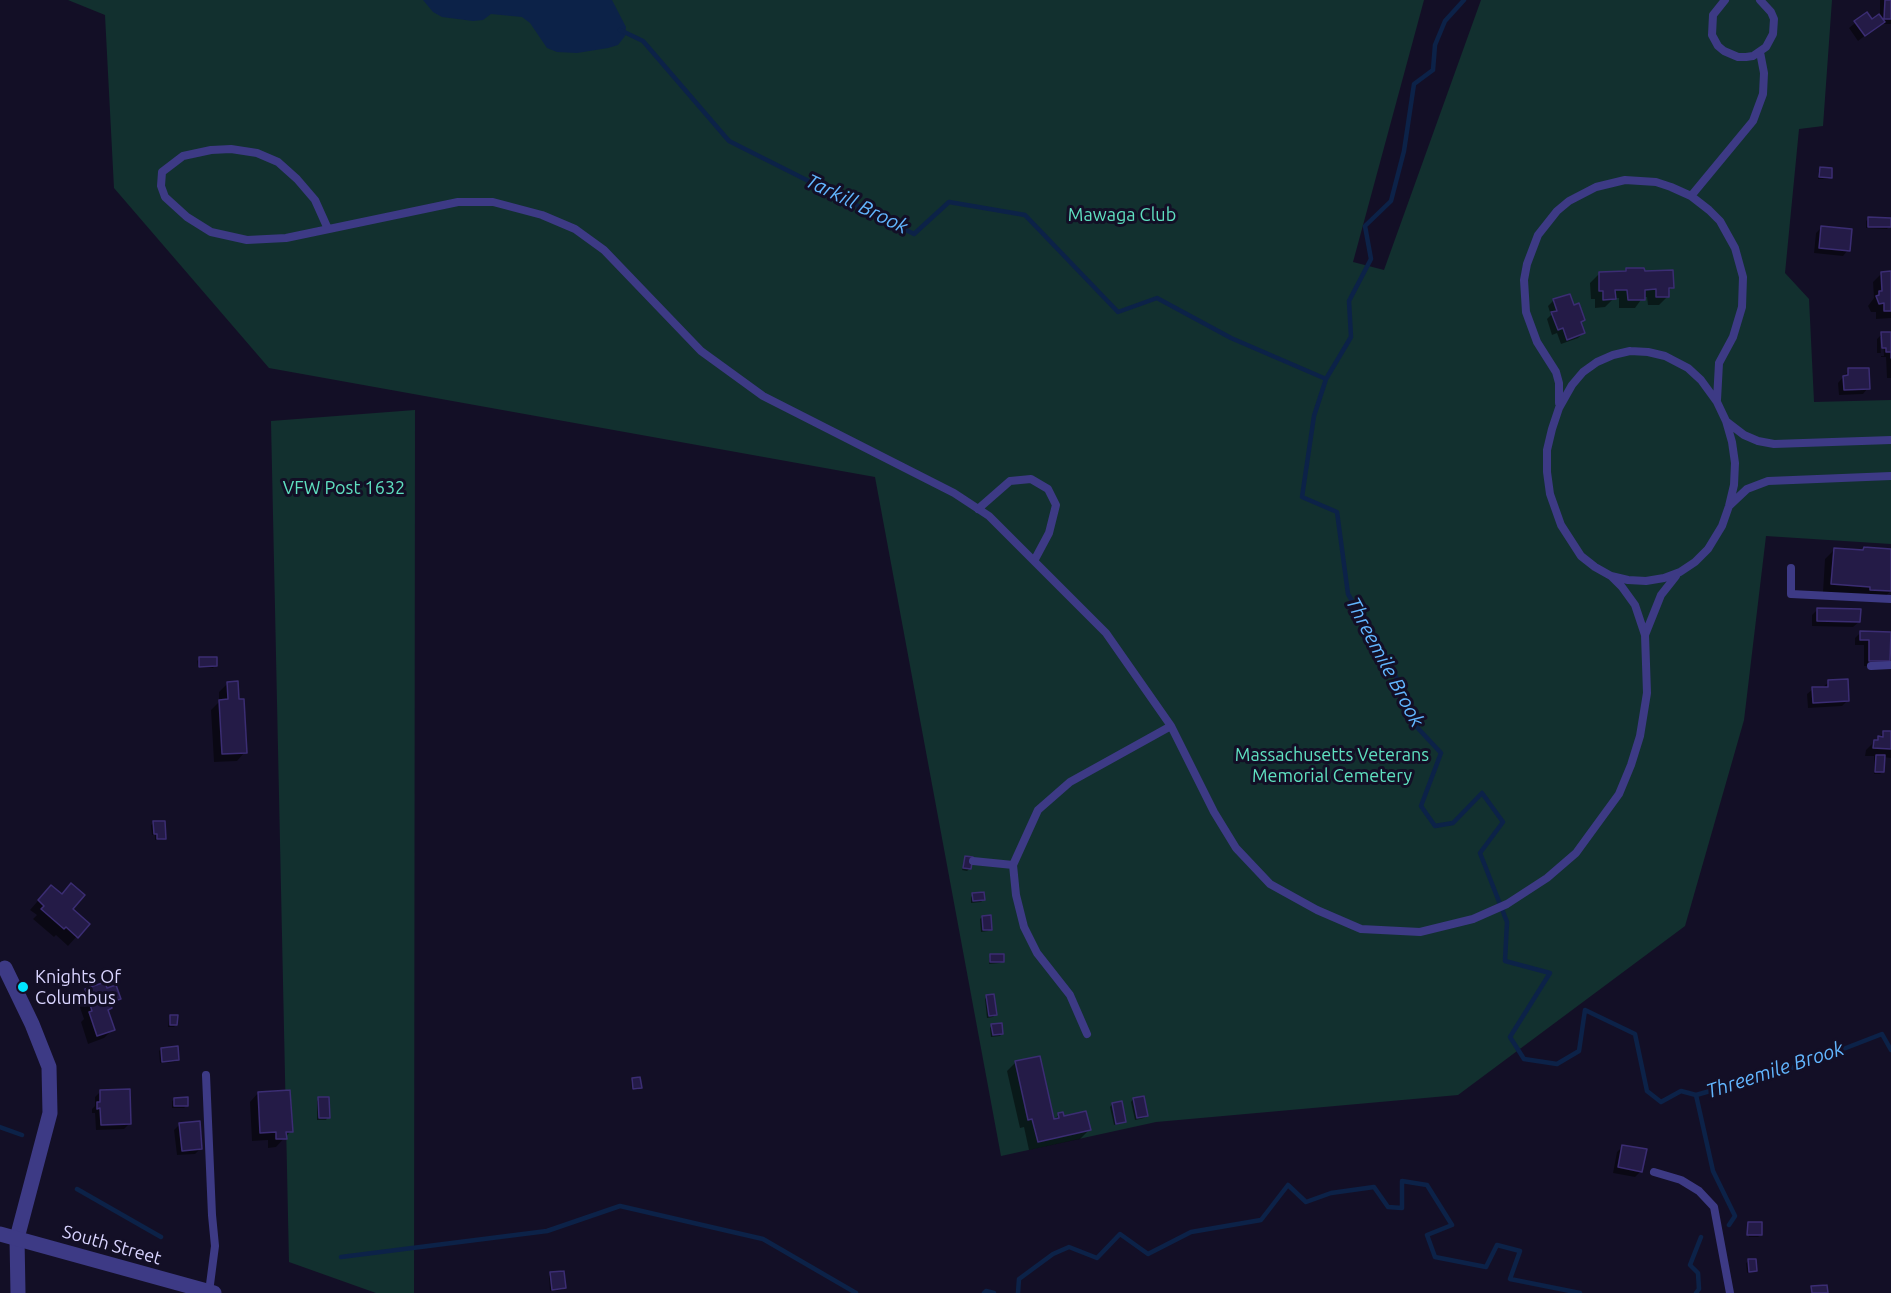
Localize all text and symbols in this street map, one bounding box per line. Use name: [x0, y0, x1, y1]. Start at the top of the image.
water label: Tarkill Brook: [802, 169, 912, 239]
park label: Mawaga Club: [1068, 204, 1176, 226]
park label: VFW Post 1632: [283, 477, 405, 499]
water label: Threemile Brook: [1341, 593, 1429, 731]
park label: Massachusetts Veterans Memorial Cemetery: [1235, 744, 1429, 786]
place label: Knights Of Columbus: [35, 966, 121, 1008]
marker: Knights Of Columbus: [16, 980, 30, 994]
water label: Threemile Brook: [1703, 1036, 1847, 1104]
street label: South Street: [60, 1221, 164, 1269]

